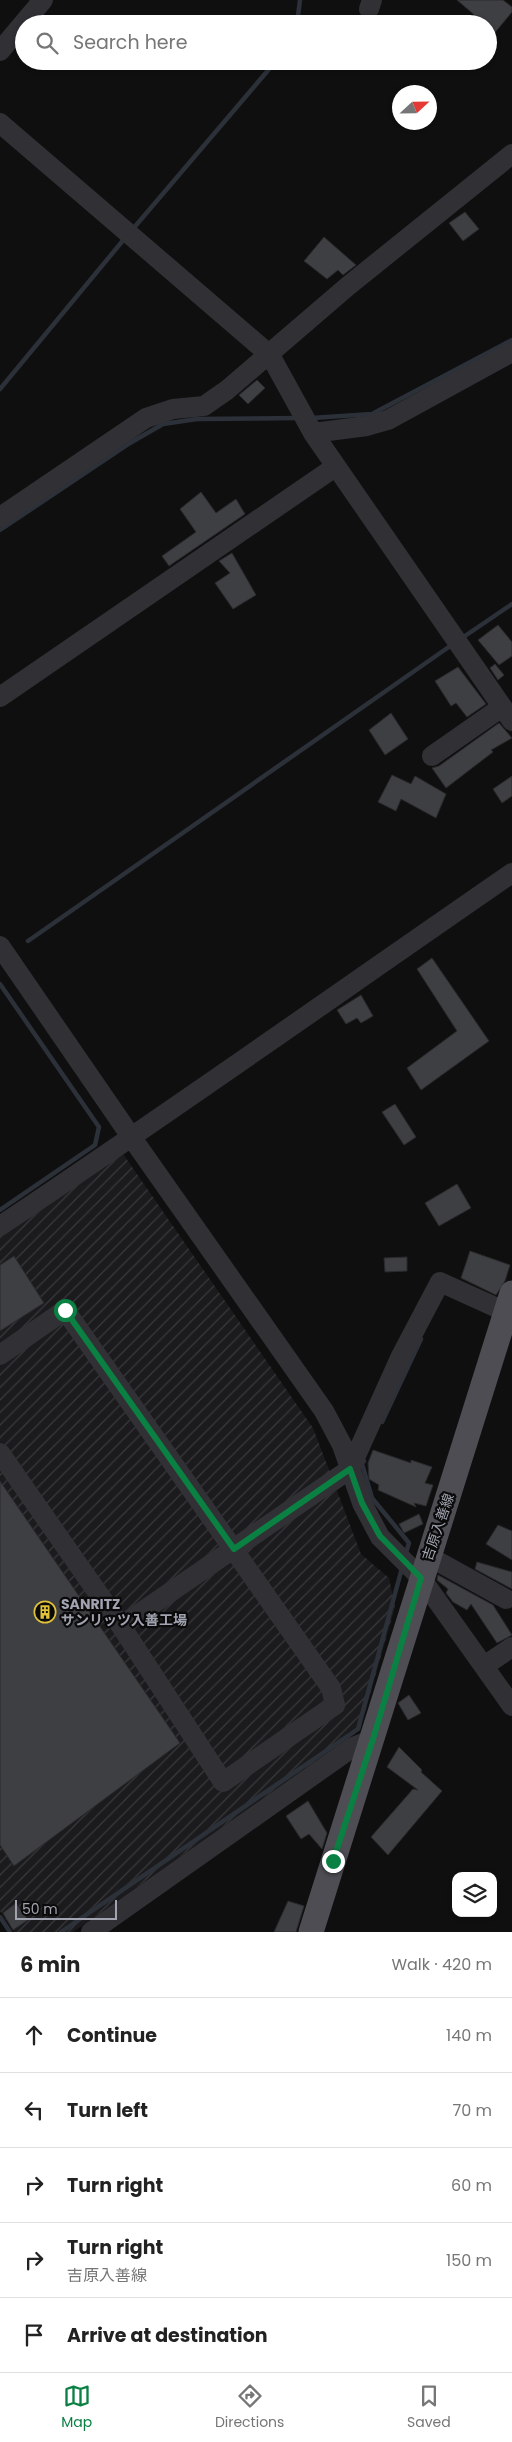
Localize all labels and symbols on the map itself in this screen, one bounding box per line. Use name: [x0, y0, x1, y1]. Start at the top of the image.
north arrow: [392, 85, 437, 130]
route start: [54, 1299, 77, 1322]
street label: 吉原入善線: [417, 1491, 459, 1563]
place label: SANRITZ サンリッツ入善工場: [61, 1594, 187, 1630]
building icon: SANRITZ サンリッツ入善工場: [33, 1600, 57, 1624]
route end: [322, 1850, 345, 1873]
scale bar: [15, 1897, 118, 1920]

